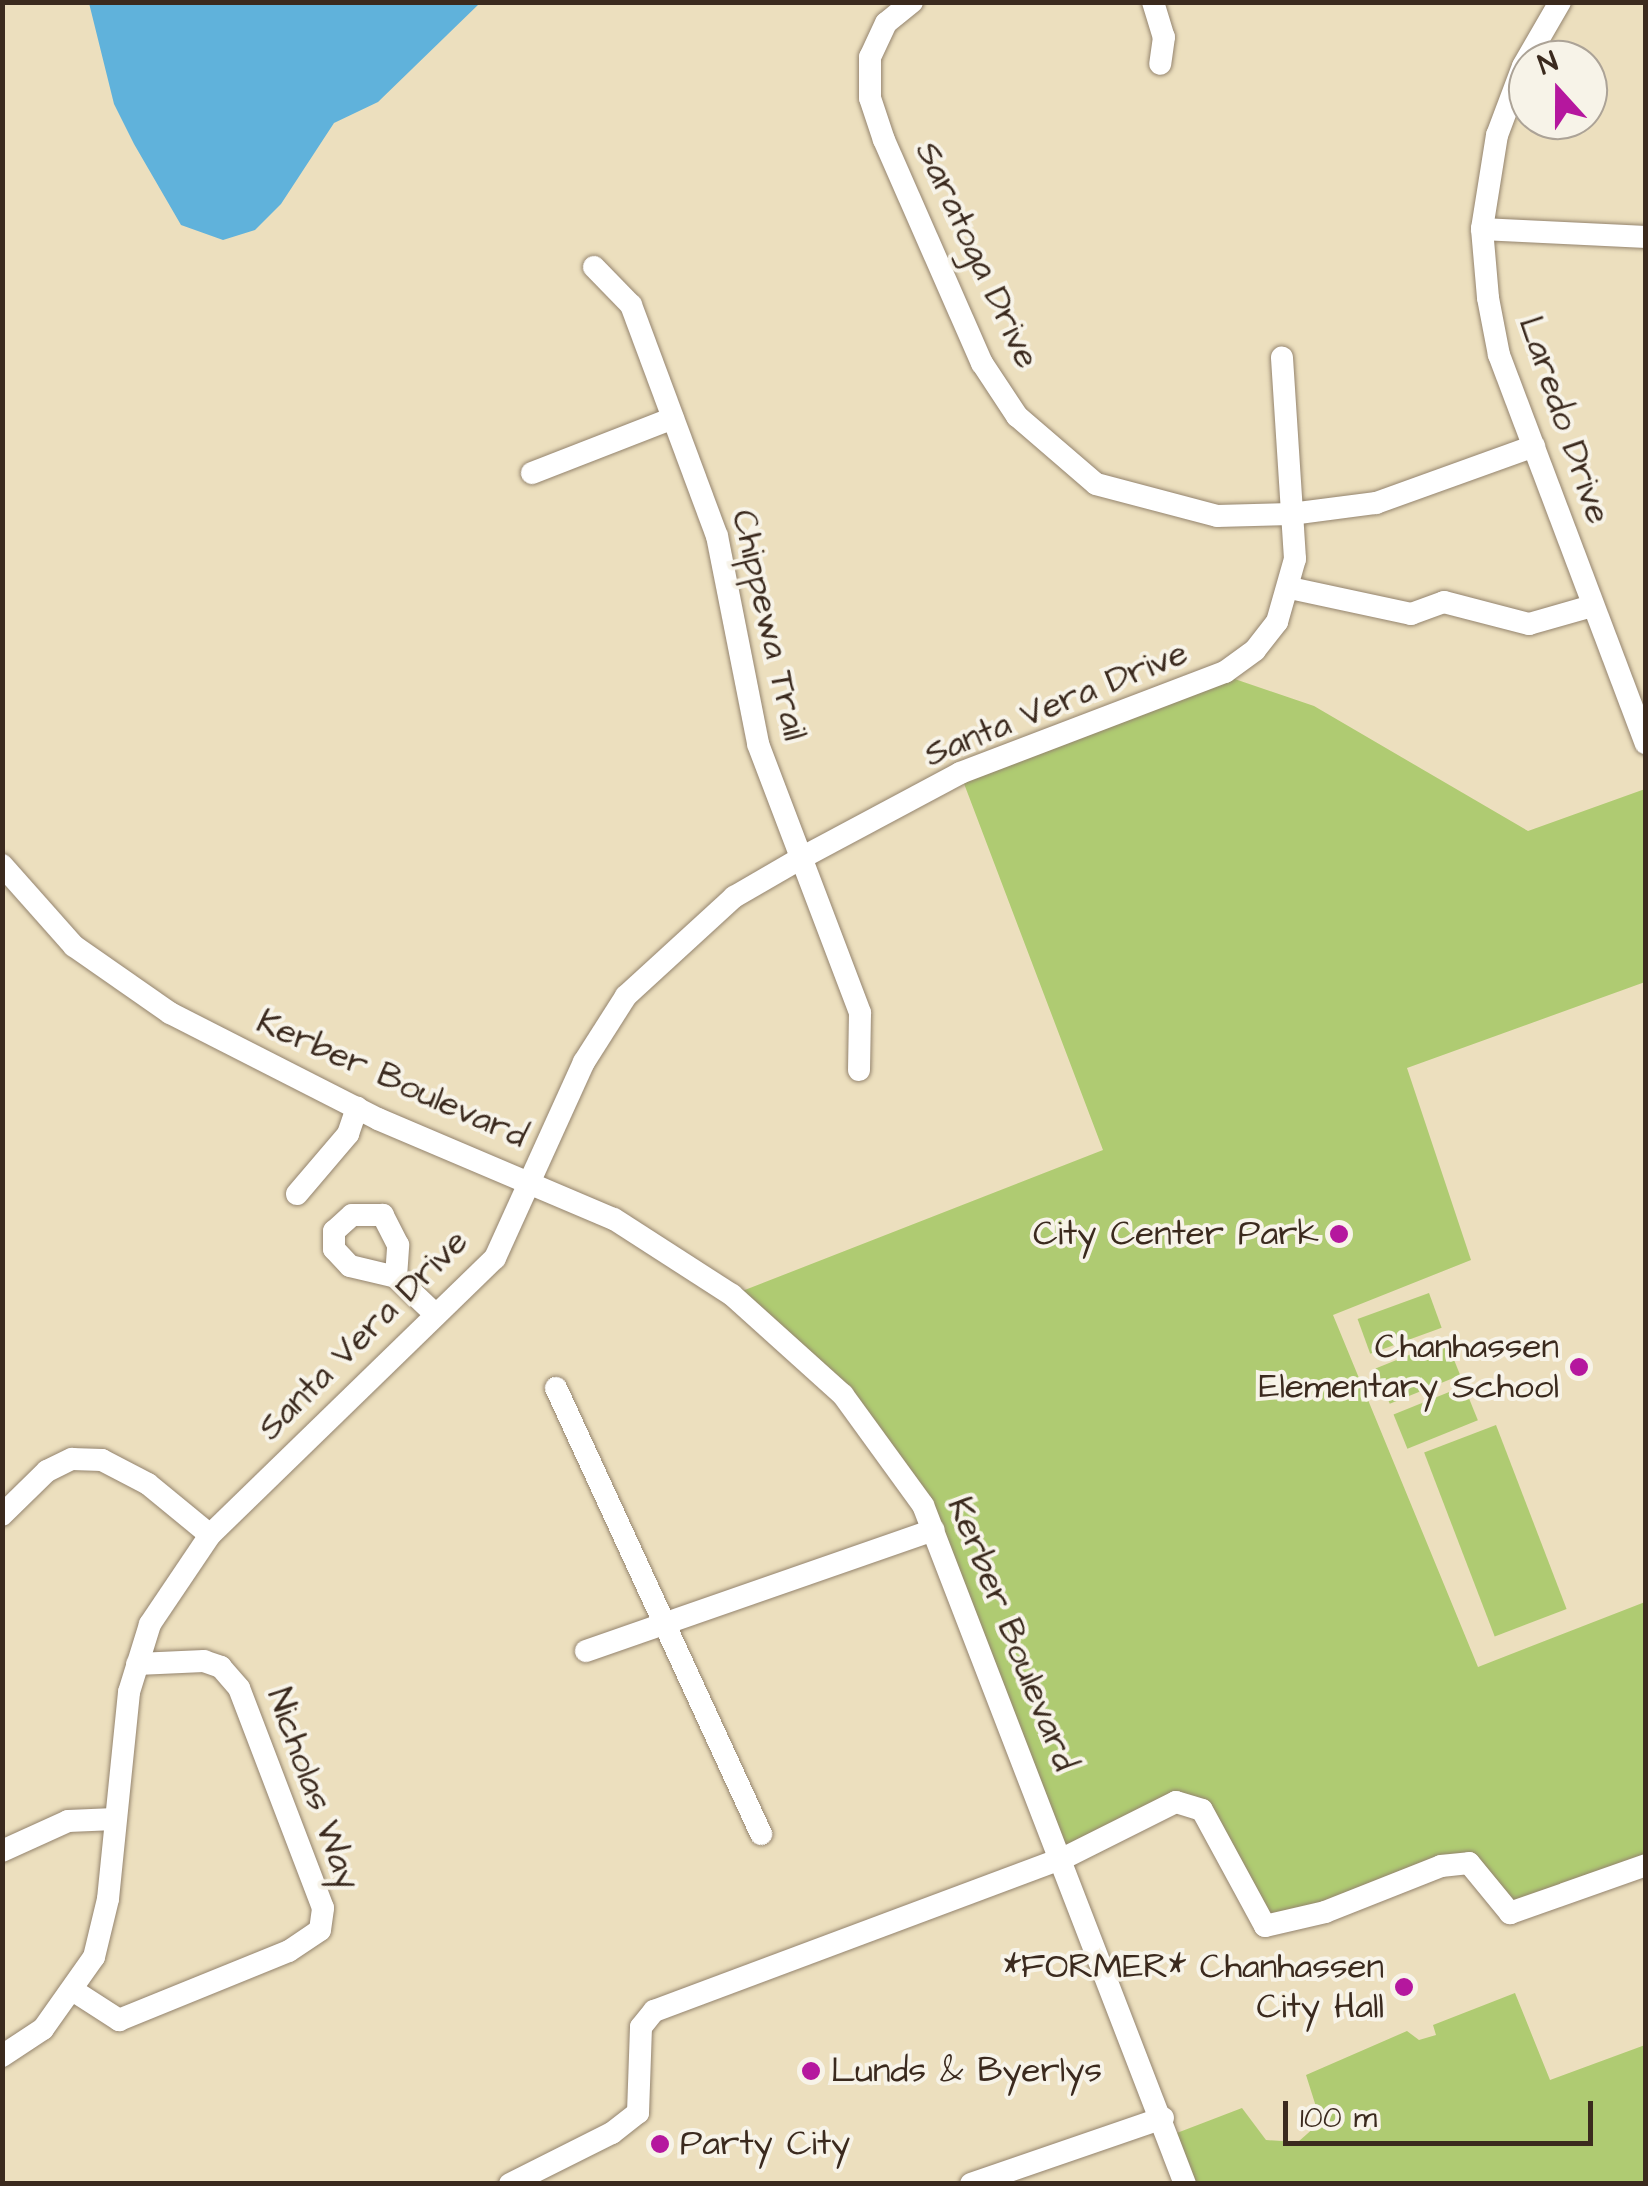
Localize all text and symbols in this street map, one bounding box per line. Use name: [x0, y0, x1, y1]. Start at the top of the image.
north arrow: [1508, 40, 1608, 140]
text: N: [1533, 42, 1563, 85]
street label: Saratoga Drive: [906, 135, 1048, 375]
street label: Laredo Drive: [1509, 311, 1619, 529]
street label: Chippewa Trail: [722, 506, 816, 744]
street label: Santa Vera Drive: [918, 632, 1194, 776]
street label: Kerber Boulevard: [250, 1001, 534, 1157]
place label: City Center Park: [1033, 1213, 1319, 1255]
street label: Santa Vera Drive: [249, 1221, 477, 1449]
marker: City Center Park: [1328, 1223, 1350, 1245]
place label: Chanhassen Elementary School: [1259, 1326, 1559, 1408]
marker: Chanhassen Elementary School: [1568, 1356, 1590, 1378]
street label: Kerber Boulevard: [938, 1491, 1086, 1777]
street label: Nicholas Way: [257, 1683, 369, 1895]
place label: *FORMER* Chanhassen City Hall: [1003, 1946, 1384, 2028]
marker: *FORMER* Chanhassen City Hall: [1393, 1976, 1415, 1998]
place label: Lunds & Byerlys: [831, 2050, 1102, 2092]
marker: Lunds & Byerlys: [800, 2060, 822, 2082]
scale bar: [1288, 2081, 1598, 2143]
text: 100 m: [1300, 2097, 1377, 2139]
place label: Party City: [680, 2123, 850, 2165]
marker: Party City: [649, 2133, 671, 2155]

